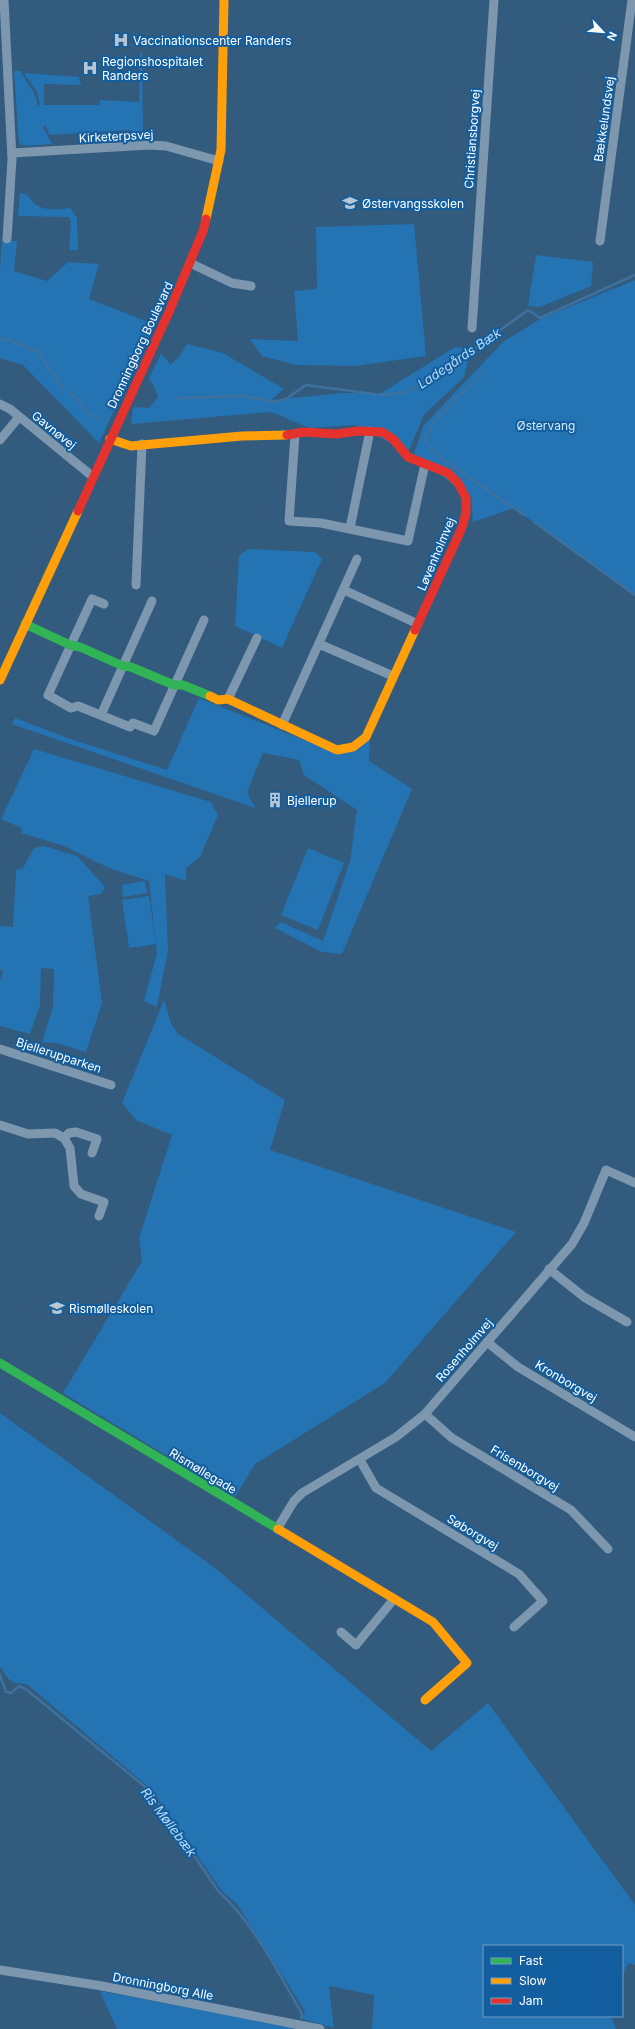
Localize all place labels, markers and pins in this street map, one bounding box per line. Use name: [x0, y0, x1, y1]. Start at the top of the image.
hospital icon: Vaccinationscenter Randers: [112, 31, 130, 49]
place label: Vaccinationscenter Randers: [133, 33, 292, 48]
place label: Regionshospitalet Randers: [102, 54, 203, 83]
hospital icon: Regionshospitalet Randers: [81, 59, 99, 77]
school or university icon: Østervangsskolen: [341, 194, 359, 212]
place label: Østervangsskolen: [362, 196, 464, 211]
building icon: Bjellerup: [266, 791, 284, 809]
place label: Bjellerup: [287, 793, 337, 808]
school or university icon: Rismølleskolen: [48, 1299, 66, 1317]
place label: Rismølleskolen: [69, 1301, 153, 1316]

